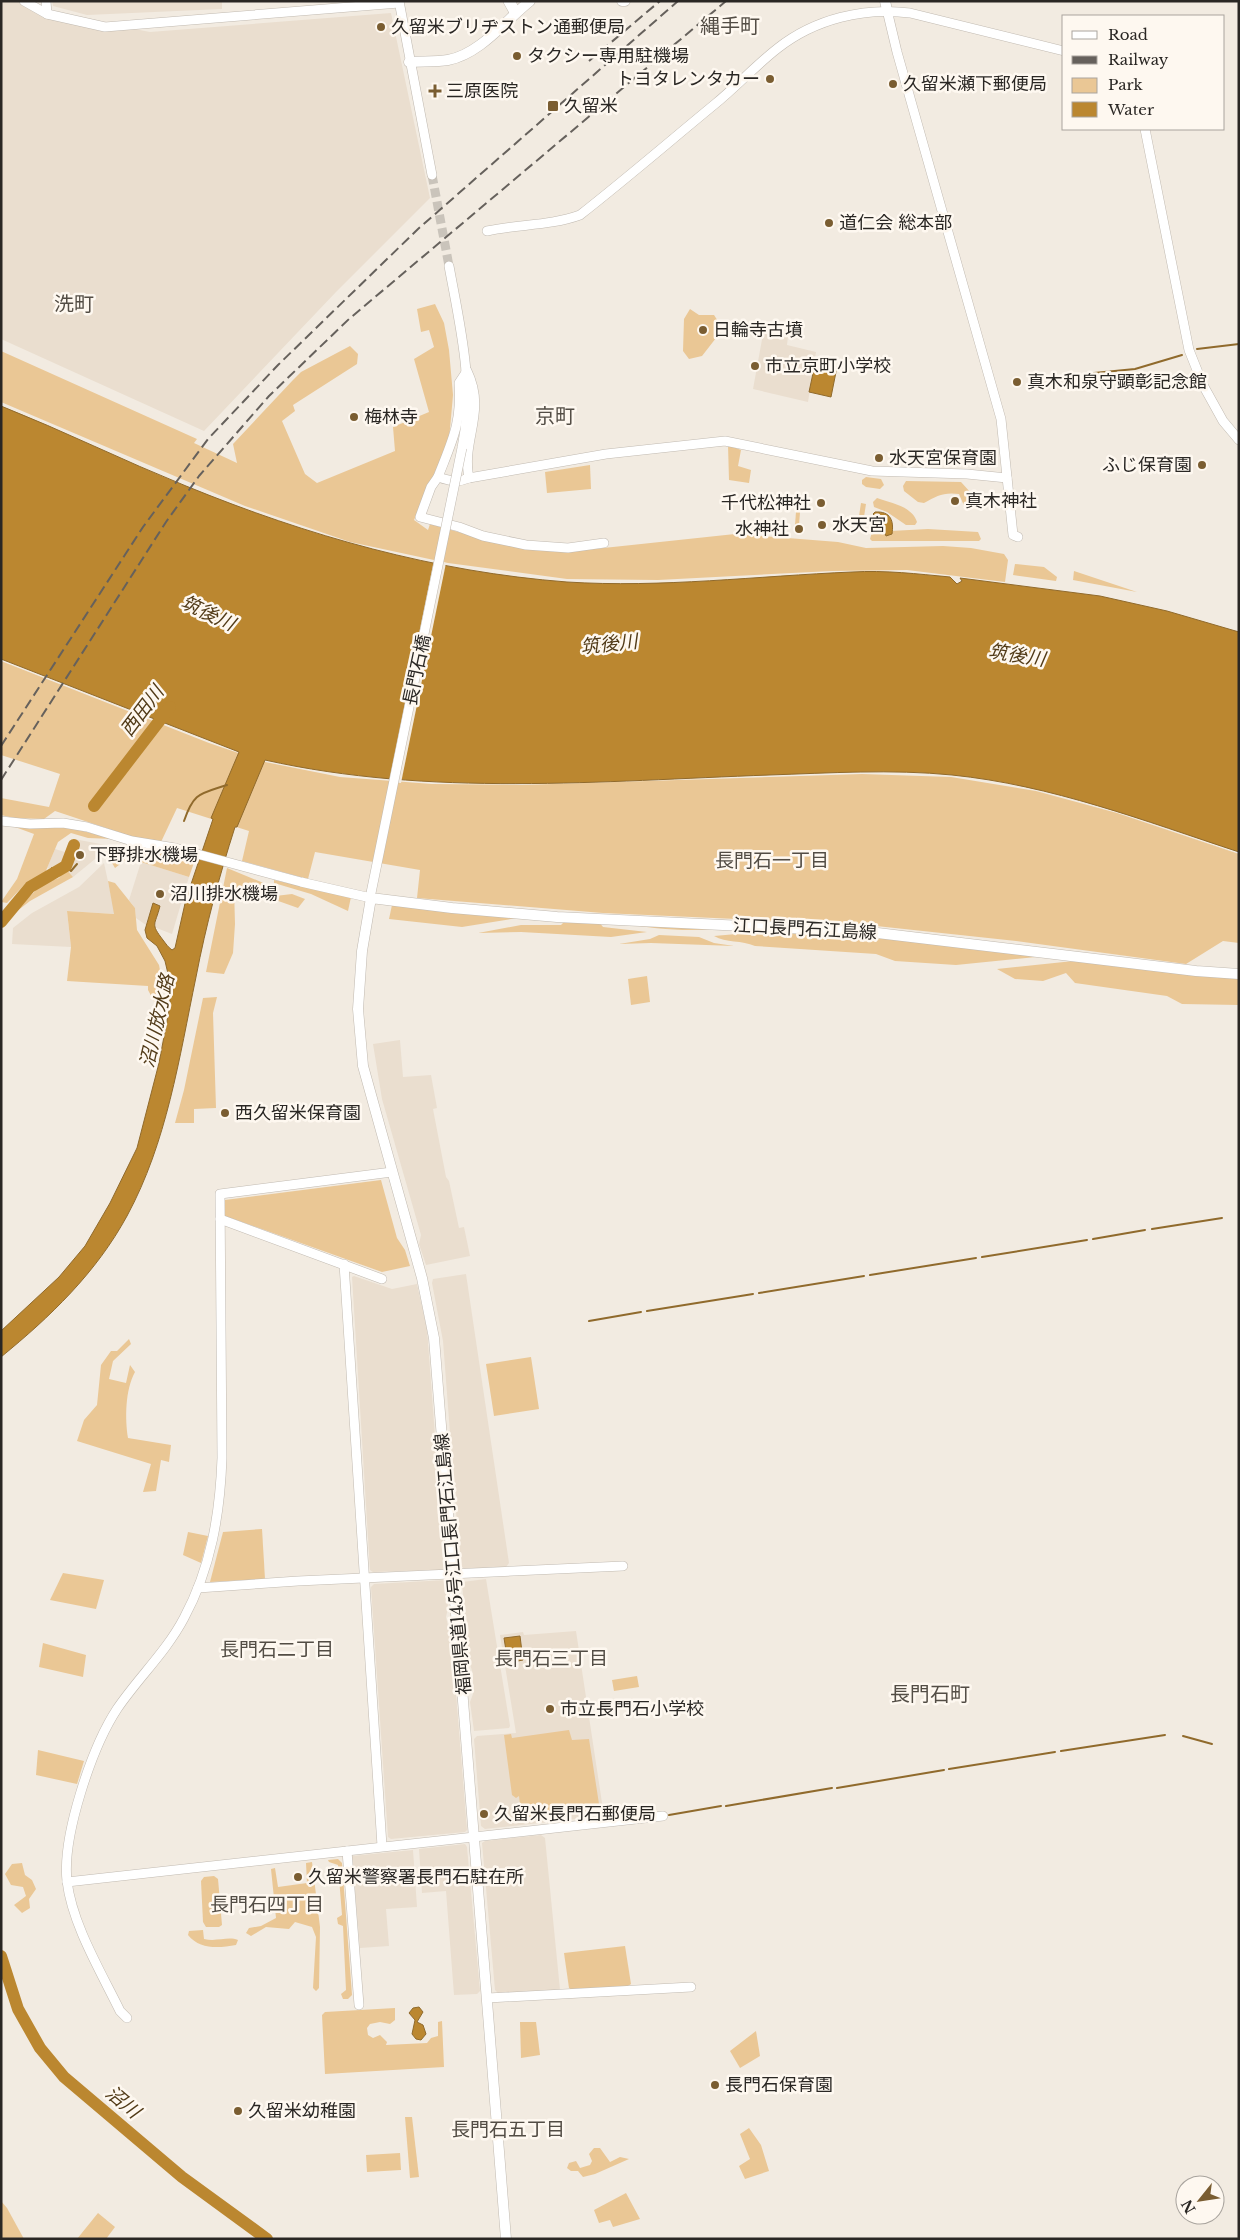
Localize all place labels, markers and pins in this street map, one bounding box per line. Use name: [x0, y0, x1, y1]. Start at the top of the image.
place label: 久留米ブリヂストン通郵便局: [391, 16, 625, 38]
marker: 久留米ブリヂストン通郵便局: [375, 21, 387, 33]
place label: タクシー専用駐機場: [527, 45, 689, 67]
marker: タクシー専用駐機場: [511, 50, 523, 62]
place label: トヨタレンタカー: [616, 68, 760, 90]
marker: トヨタレンタカー: [764, 73, 776, 85]
place label: 久留米瀬下郵便局: [903, 73, 1047, 95]
marker: 久留米瀬下郵便局: [887, 78, 899, 90]
place label: 三原医院: [446, 80, 518, 102]
marker: 三原医院: [428, 84, 442, 98]
place label: 久留米: [564, 95, 618, 117]
marker: 久留米: [546, 99, 560, 113]
place label: 道仁会 総本部: [839, 212, 952, 234]
marker: 道仁会 総本部: [823, 217, 835, 229]
place label: 日輪寺古墳: [713, 319, 803, 341]
marker: 日輪寺古墳: [697, 324, 709, 336]
place label: 市立京町小学校: [765, 355, 891, 377]
marker: 市立京町小学校: [749, 360, 761, 372]
place label: 真木和泉守顕彰記念館: [1027, 371, 1207, 393]
marker: 真木和泉守顕彰記念館: [1011, 376, 1023, 388]
place label: 梅林寺: [364, 406, 418, 428]
marker: 梅林寺: [348, 411, 360, 423]
place label: 水天宮保育園: [889, 447, 997, 469]
marker: 水天宮保育園: [873, 452, 885, 464]
place label: ふじ保育園: [1102, 454, 1192, 476]
marker: ふじ保育園: [1196, 459, 1208, 471]
place label: 真木神社: [965, 490, 1037, 512]
place label: 千代松神社: [721, 492, 811, 514]
marker: 真木神社: [949, 495, 961, 507]
marker: 千代松神社: [815, 497, 827, 509]
place label: 水天宮: [832, 514, 886, 536]
place label: 水神社: [735, 518, 789, 540]
marker: 水天宮: [816, 519, 828, 531]
marker: 水神社: [793, 523, 805, 535]
place label: 下野排水機場: [90, 844, 198, 866]
marker: 下野排水機場: [74, 849, 86, 861]
place label: 沼川排水機場: [170, 883, 278, 905]
marker: 沼川排水機場: [154, 888, 166, 900]
place label: 西久留米保育園: [235, 1102, 361, 1124]
marker: 西久留米保育園: [219, 1107, 231, 1119]
place label: 市立長門石小学校: [560, 1698, 704, 1720]
marker: 市立長門石小学校: [544, 1703, 556, 1715]
place label: 久留米長門石郵便局: [494, 1803, 656, 1825]
marker: 久留米長門石郵便局: [478, 1808, 490, 1820]
place label: 久留米警察署長門石駐在所: [308, 1866, 524, 1888]
marker: 久留米警察署長門石駐在所: [292, 1871, 304, 1883]
place label: 長門石保育園: [725, 2074, 833, 2096]
marker: 長門石保育園: [709, 2079, 721, 2091]
place label: 久留米幼稚園: [248, 2100, 356, 2122]
marker: 久留米幼稚園: [232, 2105, 244, 2117]

